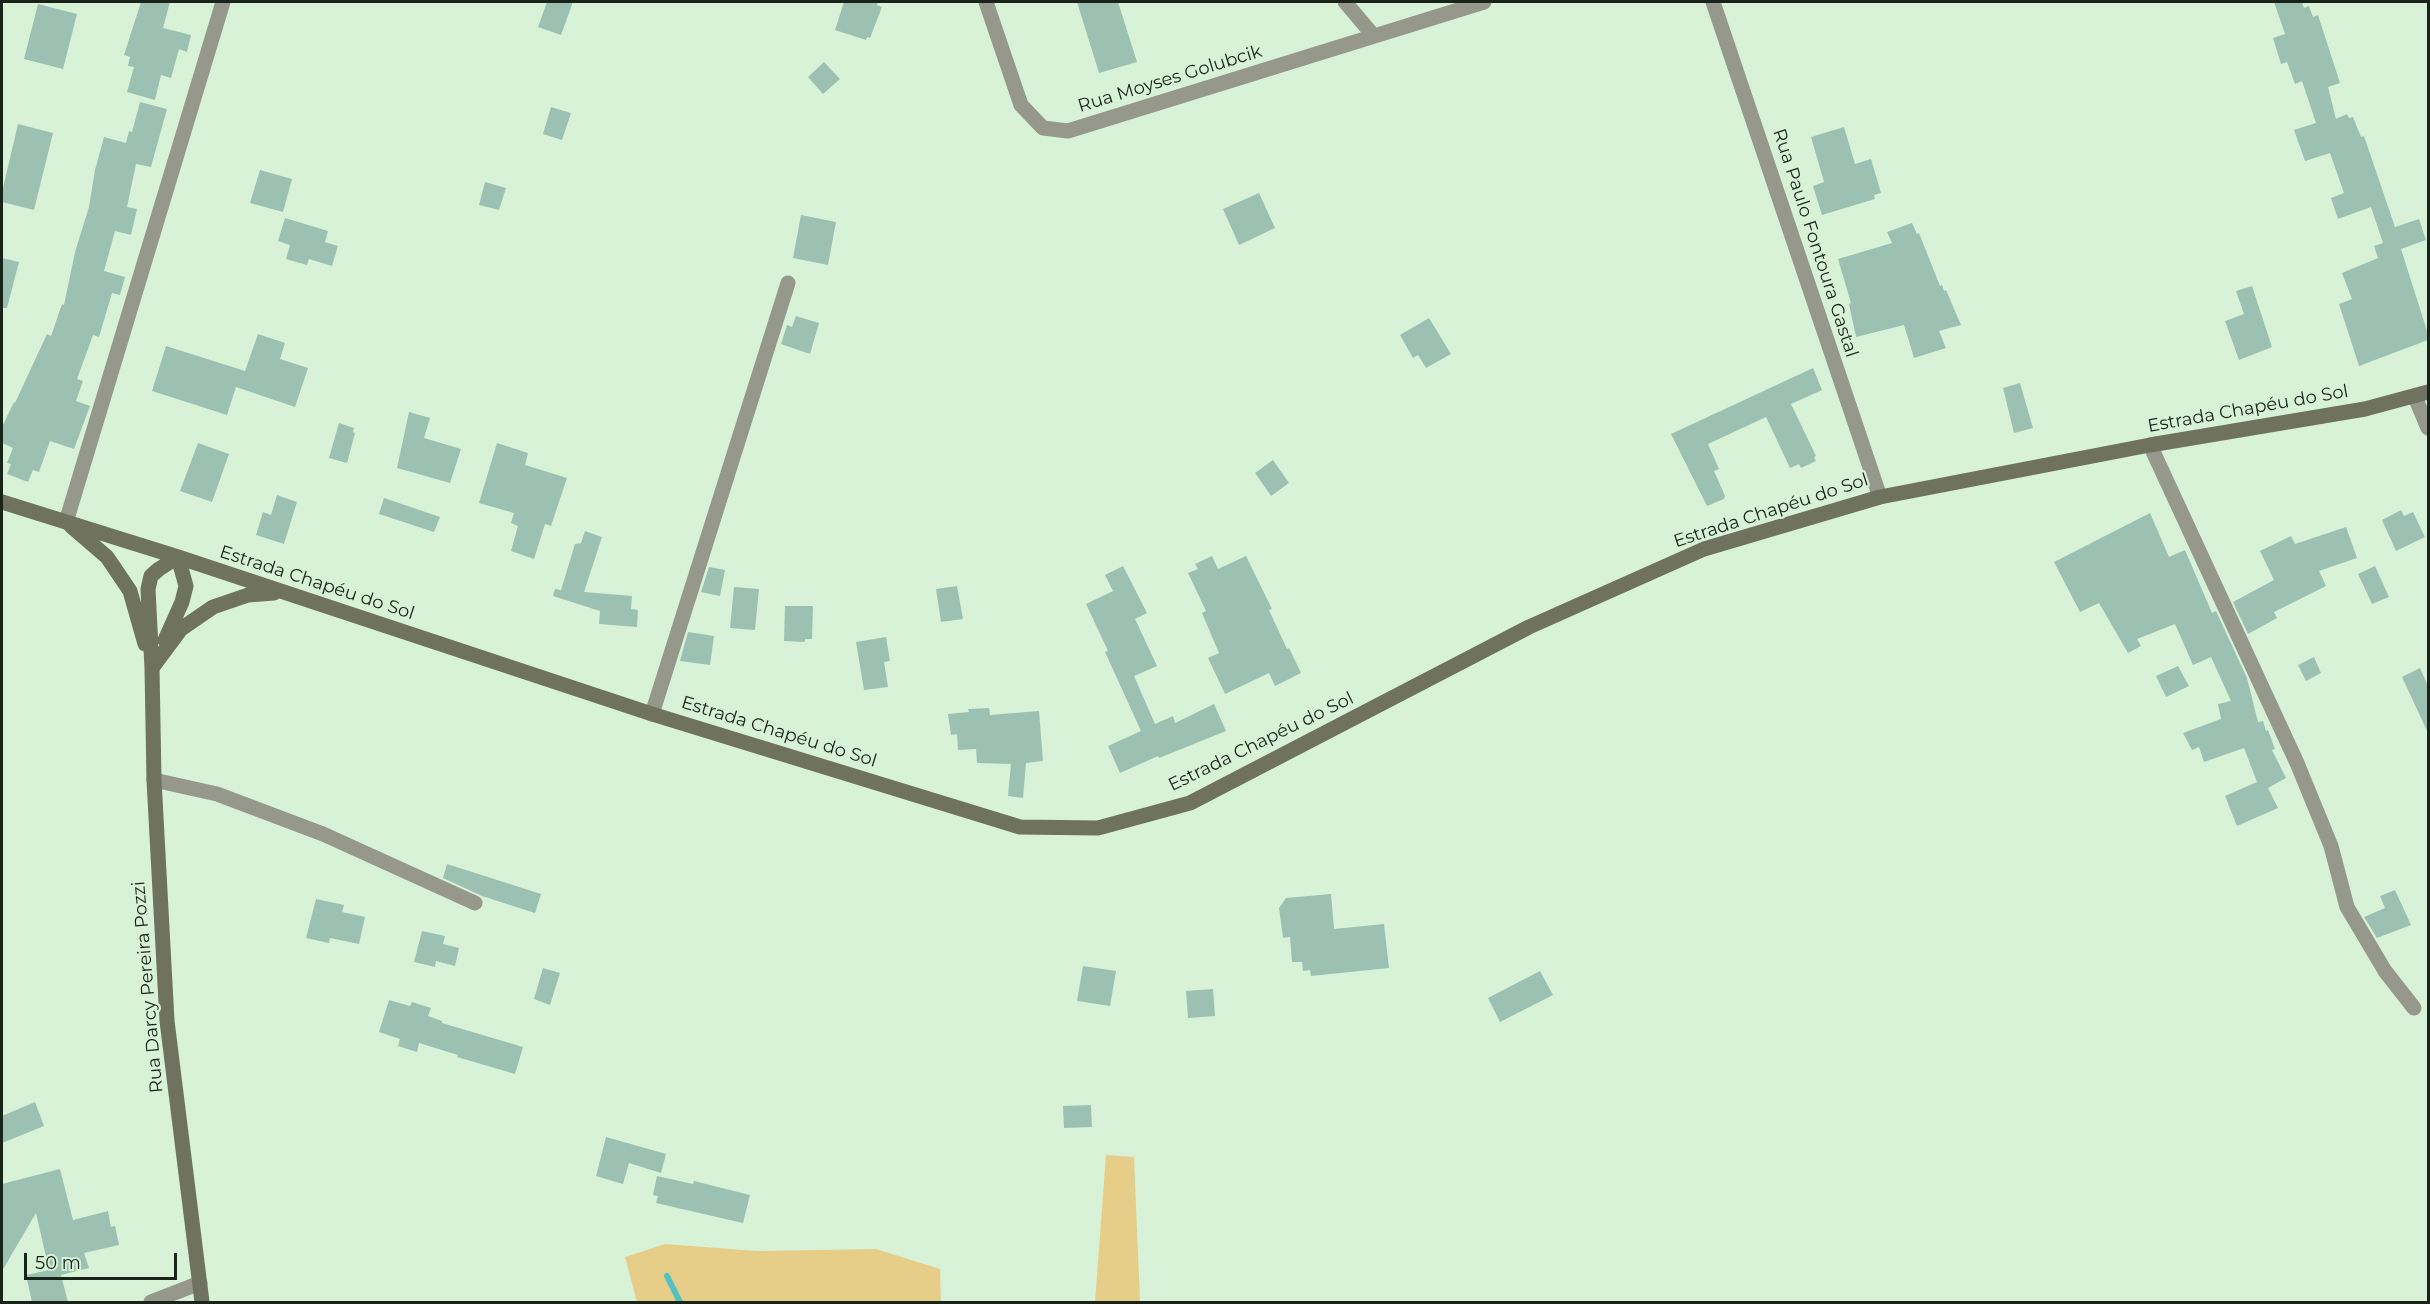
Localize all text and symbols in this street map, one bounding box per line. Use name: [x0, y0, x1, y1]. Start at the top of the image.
street label: Rua Moyses Golubcik: [1075, 41, 1265, 117]
street label: Rua Paulo Fontoura Gastal: [1768, 126, 1862, 360]
street label: Estrada Chapéu do Sol: [2146, 381, 2350, 437]
street label: Estrada Chapéu do Sol: [1671, 469, 1871, 553]
street label: Estrada Chapéu do Sol: [217, 541, 417, 625]
street label: Estrada Chapéu do Sol: [1165, 688, 1357, 796]
street label: Estrada Chapéu do Sol: [679, 692, 879, 772]
street label: Rua Darcy Pereira Pozzi: [128, 880, 168, 1094]
scale bar: [27, 1241, 180, 1279]
text: 50 m: [35, 1252, 81, 1274]

